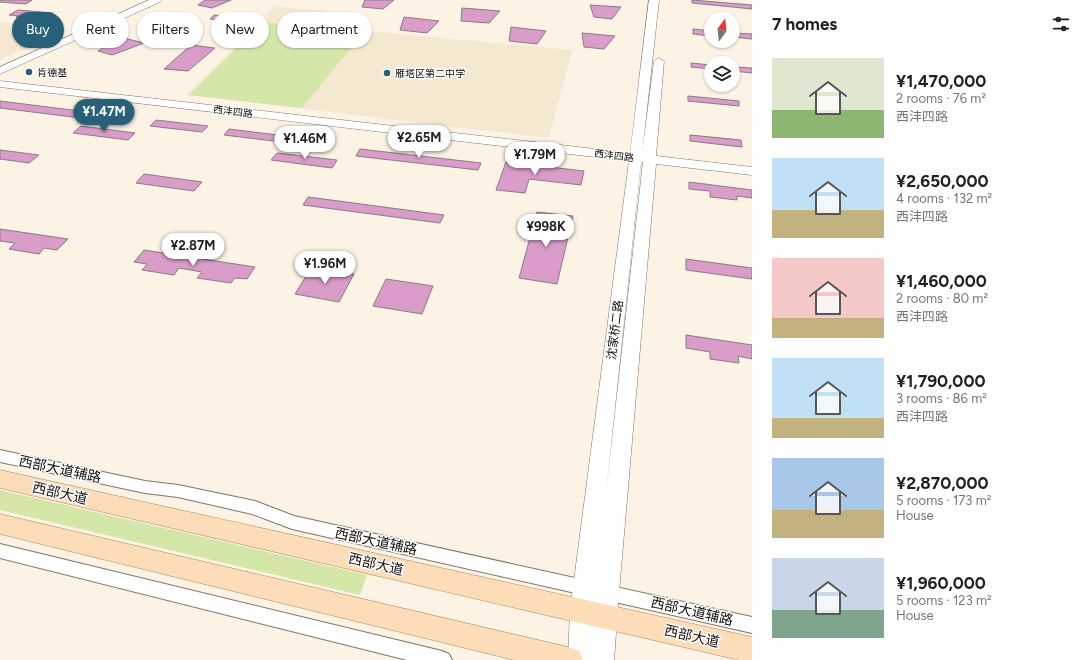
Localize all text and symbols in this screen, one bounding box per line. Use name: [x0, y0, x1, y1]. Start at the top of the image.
chip: Buy: [12, 12, 64, 48]
chip: Rent: [72, 12, 129, 48]
chip: Filters: [137, 12, 203, 48]
chip: New: [211, 12, 269, 48]
chip: Apartment: [277, 12, 372, 48]
north arrow: [704, 12, 740, 48]
map controls: [704, 12, 740, 92]
icon: filters: [1050, 13, 1072, 35]
text: 7 homes: [772, 14, 837, 34]
button: layers: [704, 56, 740, 92]
place label: 肯德基: [37, 66, 67, 79]
marker: 肯德基: [24, 67, 34, 77]
place label: 雁塔区第二中学: [395, 67, 465, 80]
marker: 雁塔区第二中学: [382, 68, 392, 78]
text: ¥1,470,000: [896, 71, 986, 91]
icon: home: [804, 74, 852, 122]
text: 2 rooms · 76 m²: [896, 91, 986, 106]
pin: ¥1.47M: [71, 99, 137, 133]
street label: 西沣四路: [212, 103, 254, 120]
text: ¥1.47M: [82, 104, 126, 119]
text: 西沣四路: [896, 109, 948, 124]
pin: ¥2.65M: [386, 125, 452, 159]
pin: ¥1.46M: [272, 126, 338, 160]
text: ¥2.65M: [397, 130, 441, 145]
text: ¥1.46M: [283, 131, 327, 146]
pin: ¥1.79M: [502, 142, 568, 176]
text: ¥1.79M: [514, 147, 556, 162]
street label: 西沣四路: [593, 147, 635, 164]
text: ¥2,650,000: [896, 171, 989, 191]
icon: home: [804, 174, 852, 222]
text: 4 rooms · 132 m²: [896, 191, 992, 206]
text: 西沣四路: [896, 209, 948, 224]
pin: ¥998K: [518, 214, 574, 248]
text: ¥998K: [526, 219, 566, 234]
pin: ¥2.87M: [160, 233, 226, 267]
text: ¥2.87M: [171, 238, 215, 253]
pin: ¥1.96M: [292, 251, 358, 285]
text: ¥1.96M: [304, 256, 346, 271]
text: ¥1,460,000: [896, 271, 987, 291]
icon: home: [804, 274, 852, 322]
text: 2 rooms · 80 m²: [896, 291, 988, 306]
street label: 沈家桥二路: [604, 299, 626, 361]
text: 西沣四路: [896, 309, 948, 324]
text: ¥1,790,000: [896, 371, 985, 391]
icon: home: [804, 374, 852, 422]
text: 3 rooms · 86 m²: [896, 391, 987, 406]
text: 西沣四路: [896, 409, 948, 424]
street label: 西部大道辅路: [17, 452, 103, 487]
text: ¥2,870,000: [896, 473, 989, 493]
icon: home: [804, 474, 852, 522]
street label: 西部大道: [31, 479, 89, 508]
text: 5 rooms · 173 m²: [896, 493, 991, 508]
text: House: [896, 508, 934, 523]
street label: 西部大道辅路: [333, 524, 419, 559]
street label: 西部大道: [347, 550, 405, 579]
text: ¥1,960,000: [896, 573, 986, 593]
icon: home: [804, 574, 852, 622]
text: 5 rooms · 123 m²: [896, 593, 992, 608]
street label: 西部大道辅路: [649, 594, 735, 629]
text: House: [896, 608, 934, 623]
street label: 西部大道: [663, 622, 721, 651]

